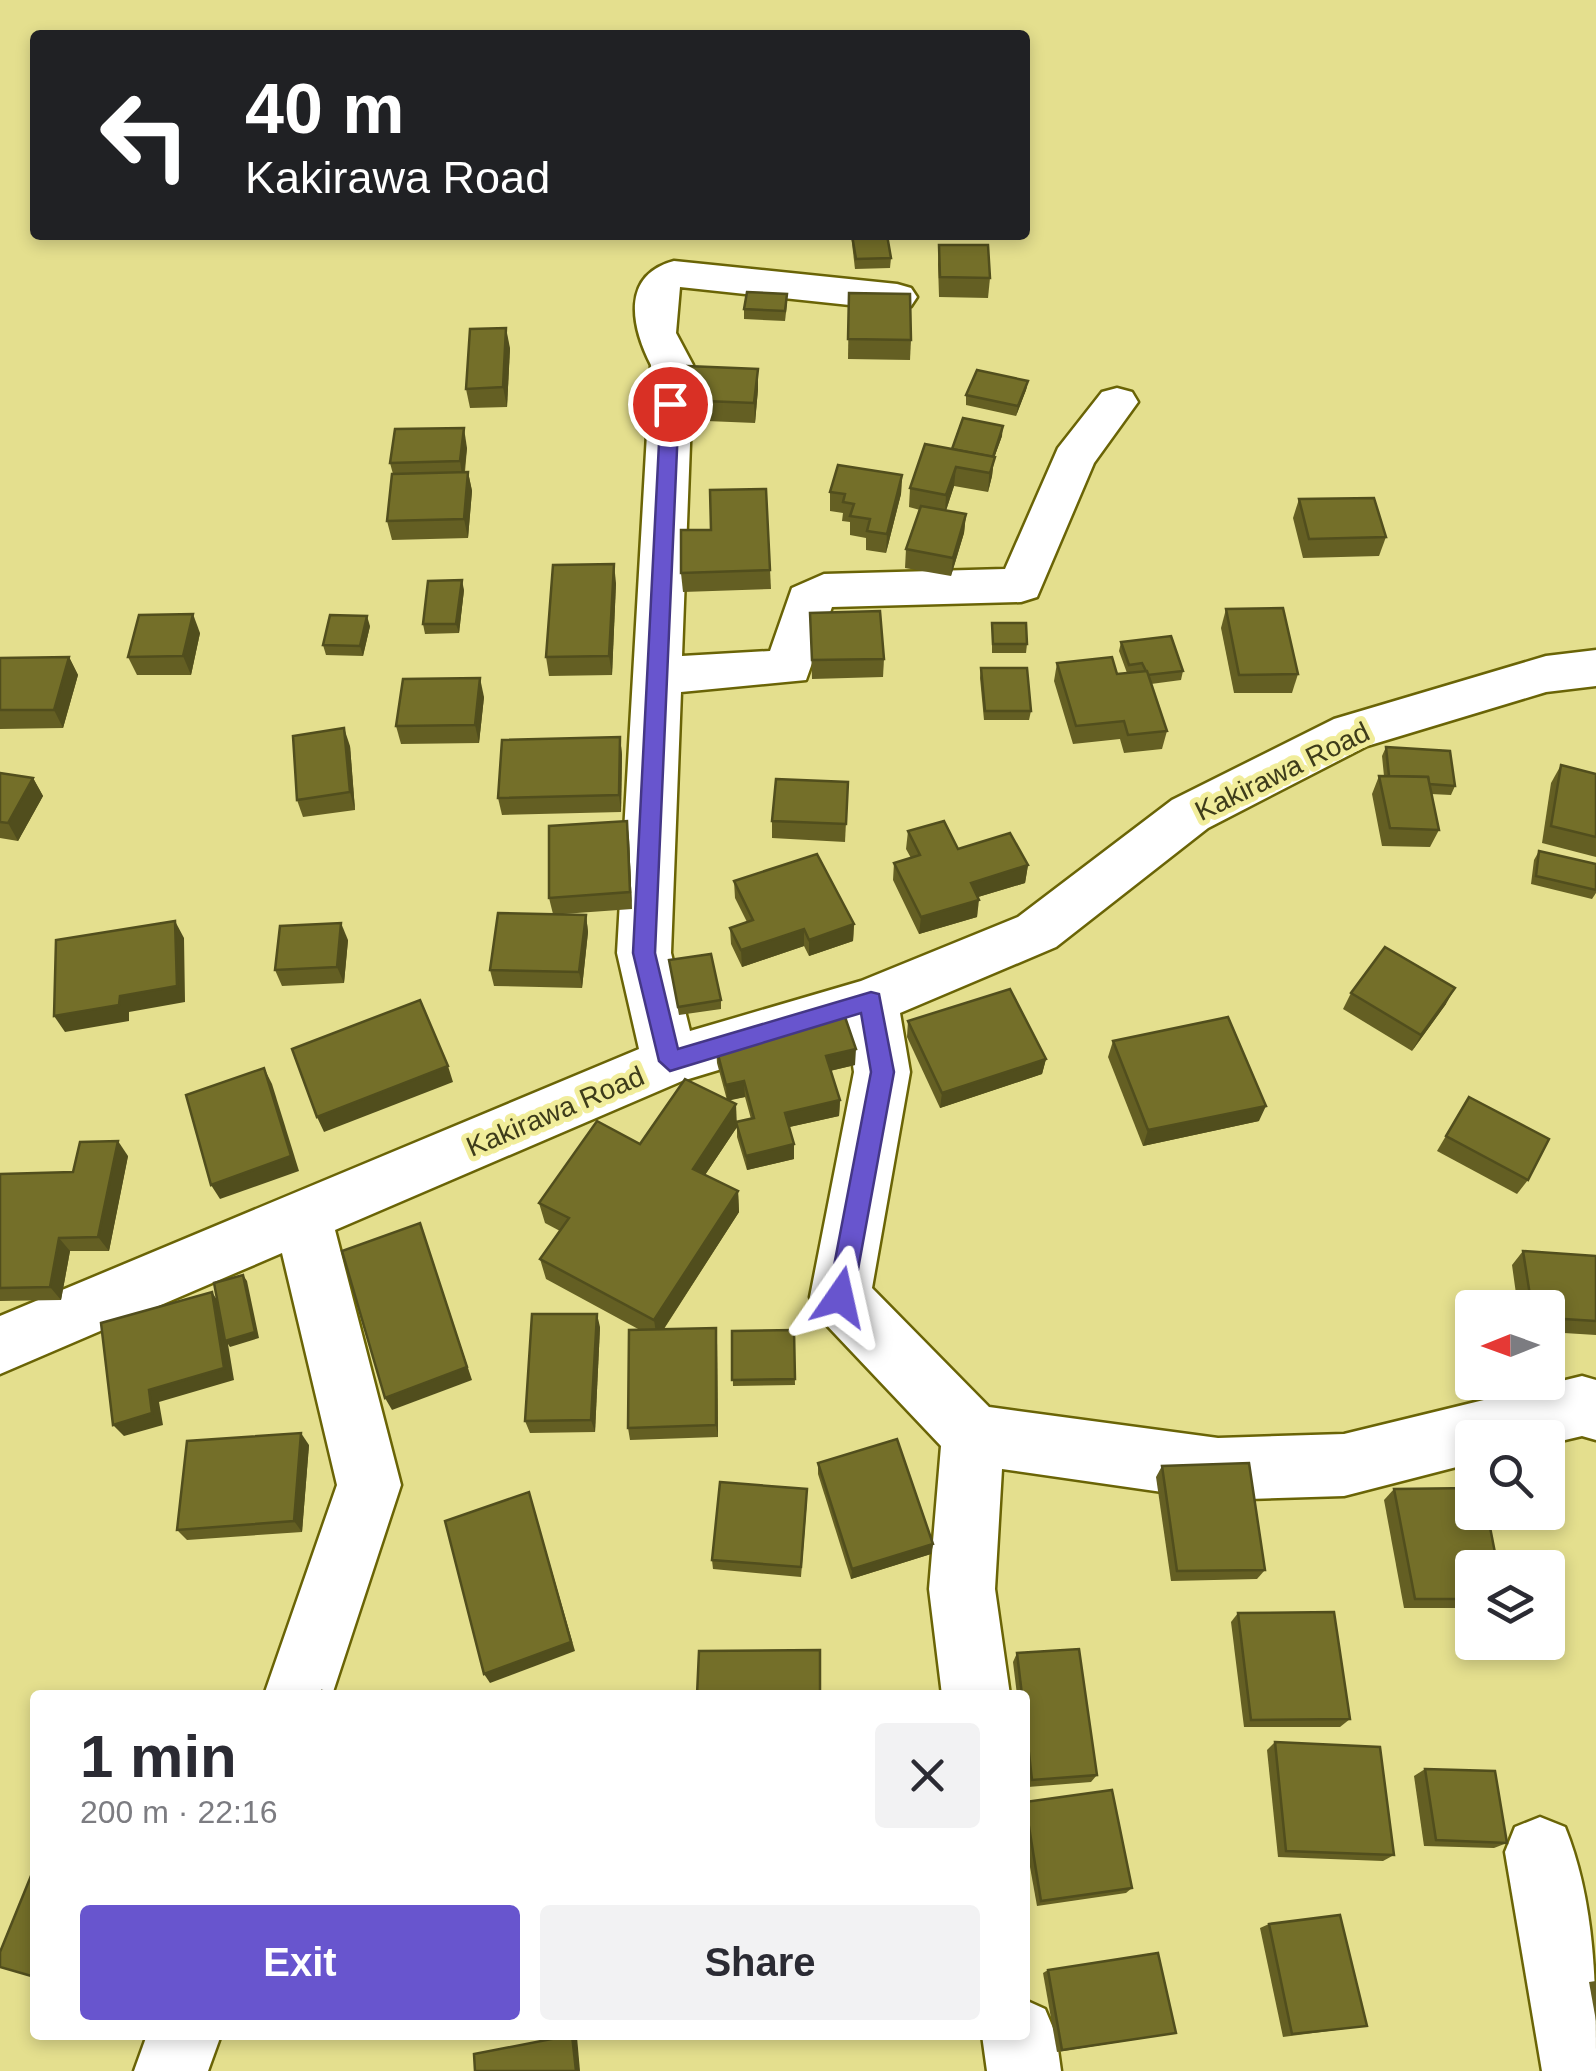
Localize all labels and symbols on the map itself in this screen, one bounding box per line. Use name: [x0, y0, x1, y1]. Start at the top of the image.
pin: [628, 362, 713, 447]
street label: Kakirawa Road: [1190, 716, 1374, 827]
street label: Kakirawa Road: [462, 1060, 649, 1163]
position arrow: [788, 1245, 892, 1349]
north arrow: [1455, 1290, 1565, 1400]

